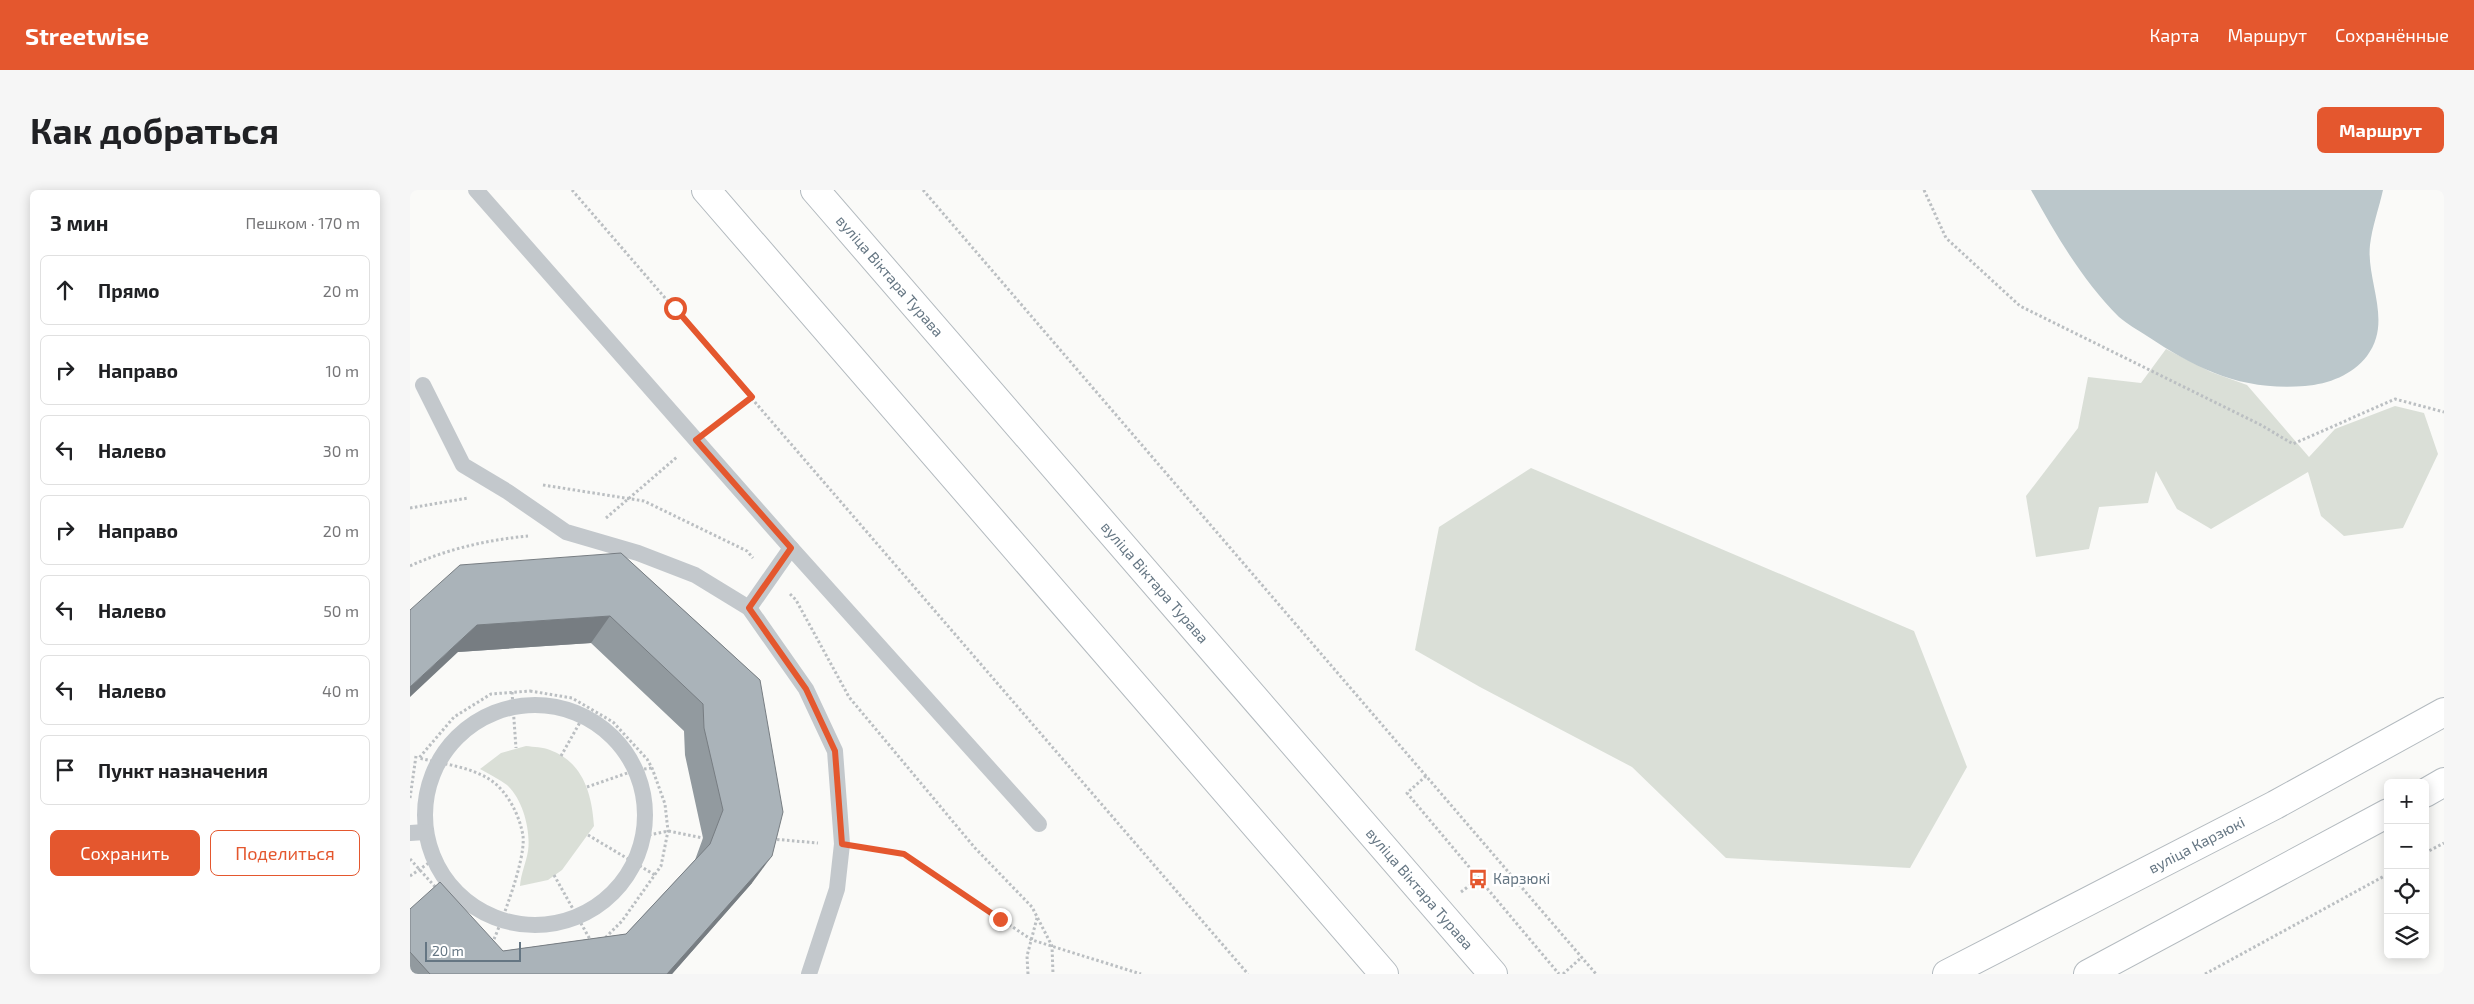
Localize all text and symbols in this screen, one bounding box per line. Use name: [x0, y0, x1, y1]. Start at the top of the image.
text: Streetwise: [25, 21, 149, 50]
text: Карта: [2149, 24, 2199, 46]
text: Маршрут: [2227, 24, 2307, 46]
text: Сохранённые: [2335, 24, 2449, 46]
button: Маршрут: [2317, 107, 2444, 153]
text: Как добраться: [30, 109, 279, 151]
text: 3 мин: [50, 210, 108, 235]
street label: вуліца Віктара Турава: [833, 211, 948, 340]
text: Пешком · 170 m: [245, 213, 360, 232]
icon: ahead: [51, 276, 79, 304]
text: Прямо: [98, 279, 160, 302]
text: 20 m: [323, 281, 359, 300]
route start: [664, 297, 687, 320]
icon: right: [51, 356, 79, 384]
text: Направо: [98, 359, 178, 382]
text: 10 m: [325, 361, 359, 380]
icon: left: [51, 436, 79, 464]
text: Налево: [98, 439, 166, 462]
text: 30 m: [323, 441, 359, 460]
icon: right: [51, 516, 79, 544]
street label: вуліца Віктара Турава: [1098, 517, 1213, 646]
text: Направо: [98, 519, 178, 542]
text: 20 m: [323, 521, 359, 540]
icon: left: [51, 596, 79, 624]
text: Налево: [98, 599, 166, 622]
text: 50 m: [323, 601, 359, 620]
icon: left: [51, 676, 79, 704]
text: Налево: [98, 679, 166, 702]
text: 40 m: [322, 681, 359, 700]
icon: arrive: [51, 756, 79, 784]
text: Пункт назначения: [98, 759, 268, 782]
map controls: [2384, 779, 2429, 959]
button: +: [2384, 779, 2429, 824]
street label: вуліца Карзюкі: [2145, 812, 2247, 877]
street label: вуліца Віктара Турава: [1363, 824, 1478, 953]
button: −: [2384, 824, 2429, 869]
button: Сохранить: [50, 830, 200, 876]
button: Поделиться: [210, 830, 360, 876]
bus stop icon: Карзюкі: [1467, 868, 1489, 890]
place label: Карзюкі: [1493, 869, 1550, 887]
button: locate: [2384, 869, 2429, 914]
route end: [989, 908, 1012, 931]
button: layers: [2384, 914, 2429, 959]
scale bar: [425, 939, 521, 962]
text: 20 m: [432, 942, 464, 959]

